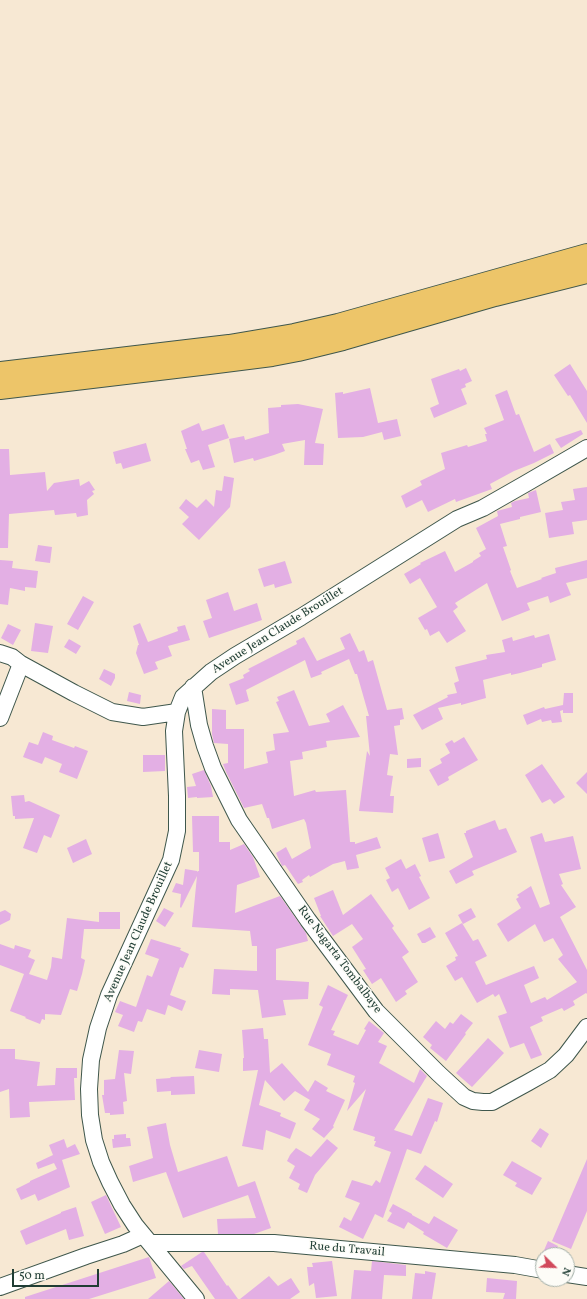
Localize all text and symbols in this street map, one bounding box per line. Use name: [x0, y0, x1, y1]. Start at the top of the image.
street label: Avenue Jean Claude Brouillet: [210, 585, 346, 677]
street label: Avenue Jean Claude Brouillet: [101, 860, 177, 1004]
street label: Rue Nagarta Tombalbaye: [294, 903, 384, 1017]
street label: Rue du Travail: [309, 1240, 385, 1260]
north arrow: [535, 1247, 575, 1287]
scale bar: [14, 1261, 101, 1287]
text: N: [557, 1265, 574, 1278]
text: 50 m: [19, 1268, 45, 1284]

